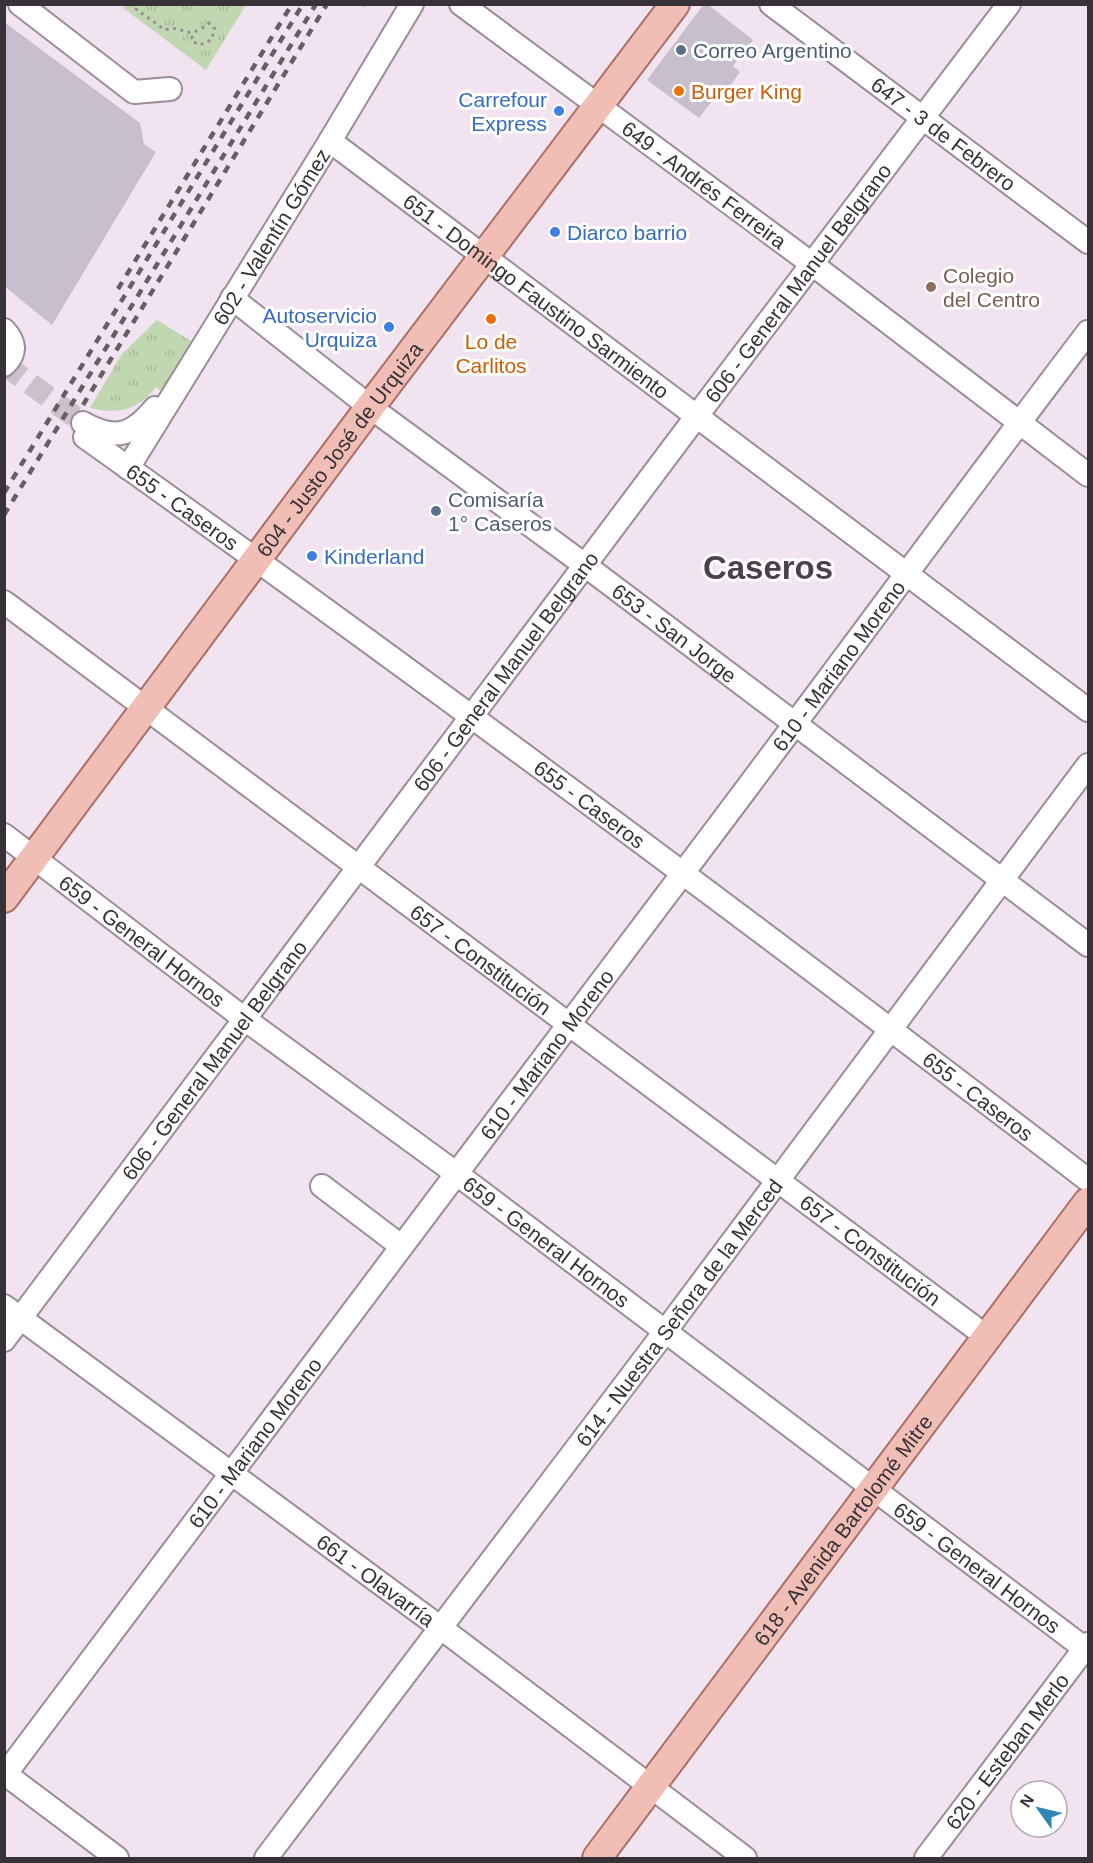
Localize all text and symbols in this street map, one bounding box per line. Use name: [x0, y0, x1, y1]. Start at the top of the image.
place label: Correo Argentino: [693, 39, 852, 62]
marker: Correo Argentino: [674, 43, 688, 57]
street label: 647 - 3 de Febrero: [867, 72, 1020, 195]
place label: Burger King: [691, 80, 802, 103]
marker: Burger King: [672, 84, 686, 98]
place label: Carrefour Express: [458, 88, 547, 135]
marker: Carrefour Express: [552, 104, 566, 118]
street label: 649 - Andrés Ferreira: [618, 116, 791, 253]
street label: 602 - Valentín Gómez: [208, 144, 334, 329]
street label: 606 - General Manuel Belgrano: [700, 159, 895, 407]
street label: 651 - Domingo Faustino Sarmiento: [399, 189, 674, 403]
place label: Diarco barrio: [567, 221, 687, 244]
marker: Diarco barrio: [548, 225, 562, 239]
place label: Colegio del Centro: [943, 264, 1040, 311]
marker: Colegio del Centro: [924, 280, 938, 294]
place label: Autoservicio Urquiza: [263, 304, 377, 351]
marker: Lo de Carlitos: [484, 312, 498, 326]
marker: Autoservicio Urquiza: [382, 320, 396, 334]
place label: Lo de Carlitos: [455, 330, 527, 377]
street label: 604 - Justo José de Urquiza: [251, 337, 427, 561]
street label: 655 - Caseros: [122, 459, 243, 555]
place label: Comisaría 1° Caseros: [448, 488, 552, 535]
marker: Comisaría 1° Caseros: [429, 504, 443, 518]
place label: Kinderland: [324, 545, 424, 568]
street label: 606 - General Manuel Belgrano: [408, 547, 603, 795]
marker: Kinderland: [305, 549, 319, 563]
district label: Caseros: [703, 549, 833, 586]
street label: 610 - Mariano Moreno: [767, 576, 909, 755]
street label: 653 - San Jorge: [608, 579, 741, 687]
street label: 655 - Caseros: [530, 755, 650, 852]
street label: 659 - General Hornos: [55, 870, 229, 1011]
street label: 657 - Constitución: [406, 900, 556, 1019]
street label: 606 - General Manuel Belgrano: [117, 936, 311, 1184]
street label: 610 - Mariano Moreno: [475, 965, 618, 1144]
street label: 655 - Caseros: [919, 1047, 1038, 1145]
street label: 659 - General Hornos: [459, 1172, 634, 1312]
street label: 614 - Nuestra Señora de la Merced: [571, 1174, 786, 1451]
street label: 657 - Constitución: [796, 1190, 945, 1310]
street label: 610 - Mariano Moreno: [183, 1353, 326, 1532]
street label: 618 - Avenida Bartolomé Mitre: [749, 1410, 936, 1650]
street label: 659 - General Hornos: [890, 1497, 1065, 1637]
street label: 661 - Olavarría: [313, 1529, 439, 1631]
street label: 620 - Esteban Merlo: [941, 1669, 1073, 1834]
north arrow: [1009, 1779, 1069, 1839]
text: N: [1017, 1791, 1037, 1810]

